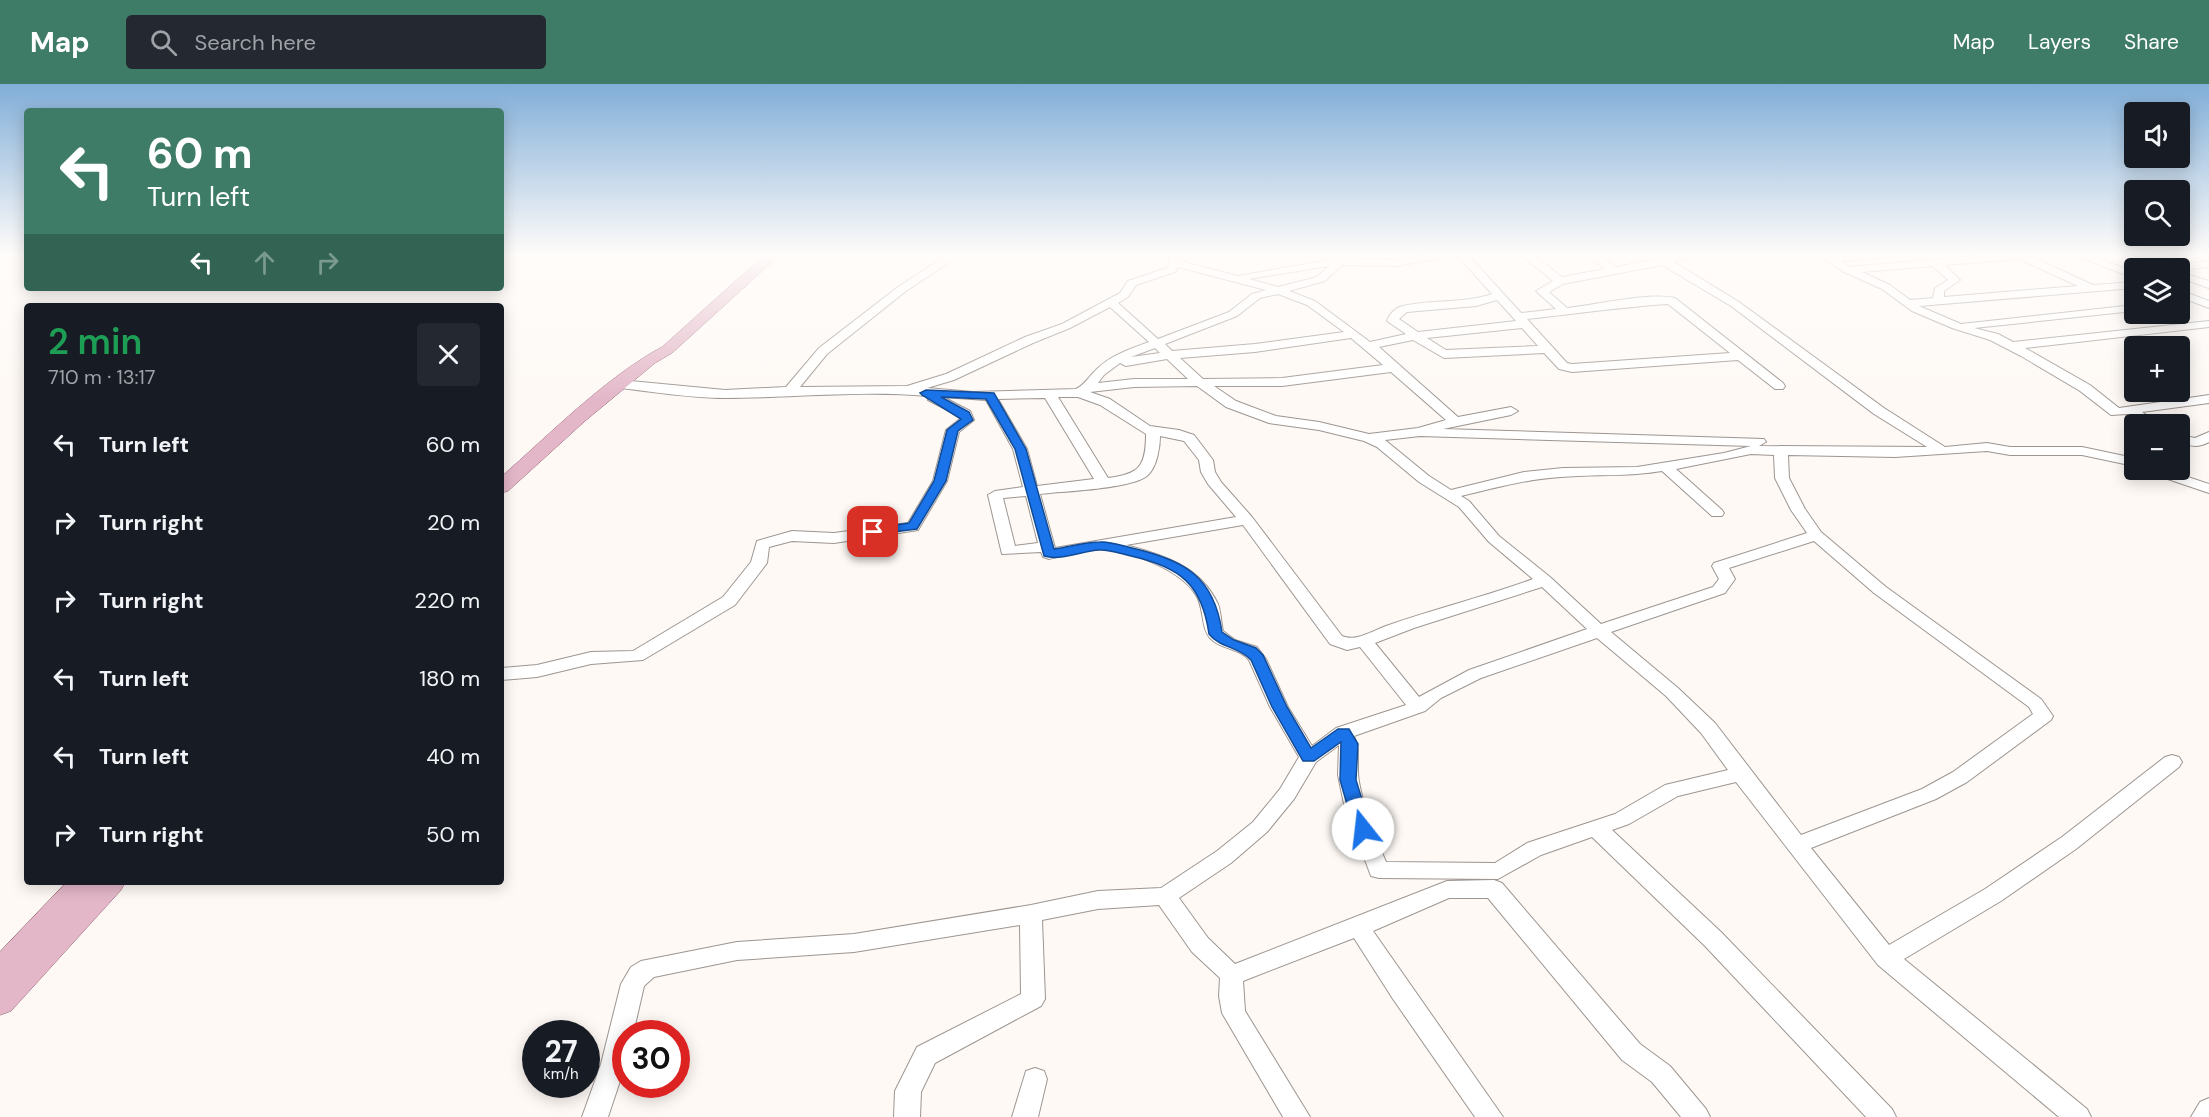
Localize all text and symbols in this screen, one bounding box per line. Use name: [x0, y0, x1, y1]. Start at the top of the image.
search box: [126, 15, 546, 69]
text: Map: [30, 24, 90, 61]
icon: search: [147, 26, 180, 59]
text: Search here: [195, 28, 316, 57]
text: Map: [1953, 28, 1995, 56]
text: Layers: [2028, 28, 2091, 56]
text: Share: [2124, 28, 2179, 56]
map controls: [2124, 102, 2190, 480]
button: sound: [2124, 102, 2190, 168]
text: 60 m: [147, 126, 253, 181]
icon: left: [48, 132, 126, 210]
text: Turn left: [147, 179, 250, 214]
button: search: [2124, 180, 2190, 246]
icon: left: [185, 246, 218, 279]
icon: ahead: [248, 246, 281, 279]
icon: right: [311, 246, 344, 279]
button: layers: [2124, 258, 2190, 324]
text: 2 min: [48, 318, 142, 365]
button: close: [417, 323, 480, 386]
button: +: [2124, 336, 2190, 402]
text: 710 m · 13:17: [48, 364, 155, 390]
button: −: [2124, 414, 2190, 480]
icon: left: [48, 428, 81, 461]
text: Turn left: [99, 430, 189, 459]
text: 60 m: [426, 430, 480, 459]
icon: right: [48, 506, 81, 539]
pin: [847, 506, 898, 557]
text: Turn right: [99, 508, 204, 537]
text: 20 m: [427, 508, 480, 537]
icon: arrive: [856, 515, 889, 548]
icon: right: [48, 584, 81, 617]
text: Turn right: [99, 586, 204, 615]
text: 220 m: [414, 586, 480, 615]
icon: left: [48, 662, 81, 695]
text: Turn left: [99, 664, 189, 693]
text: 180 m: [419, 664, 480, 693]
icon: left: [48, 740, 81, 773]
text: Turn left: [99, 742, 189, 771]
text: 40 m: [426, 742, 480, 771]
position arrow: [1331, 797, 1395, 861]
icon: right: [48, 818, 81, 851]
text: Turn right: [99, 820, 204, 849]
text: 50 m: [426, 820, 480, 849]
speed limit sign: 30: [612, 1020, 690, 1098]
text: 27: [544, 1032, 578, 1071]
text: km/h: [543, 1064, 579, 1084]

